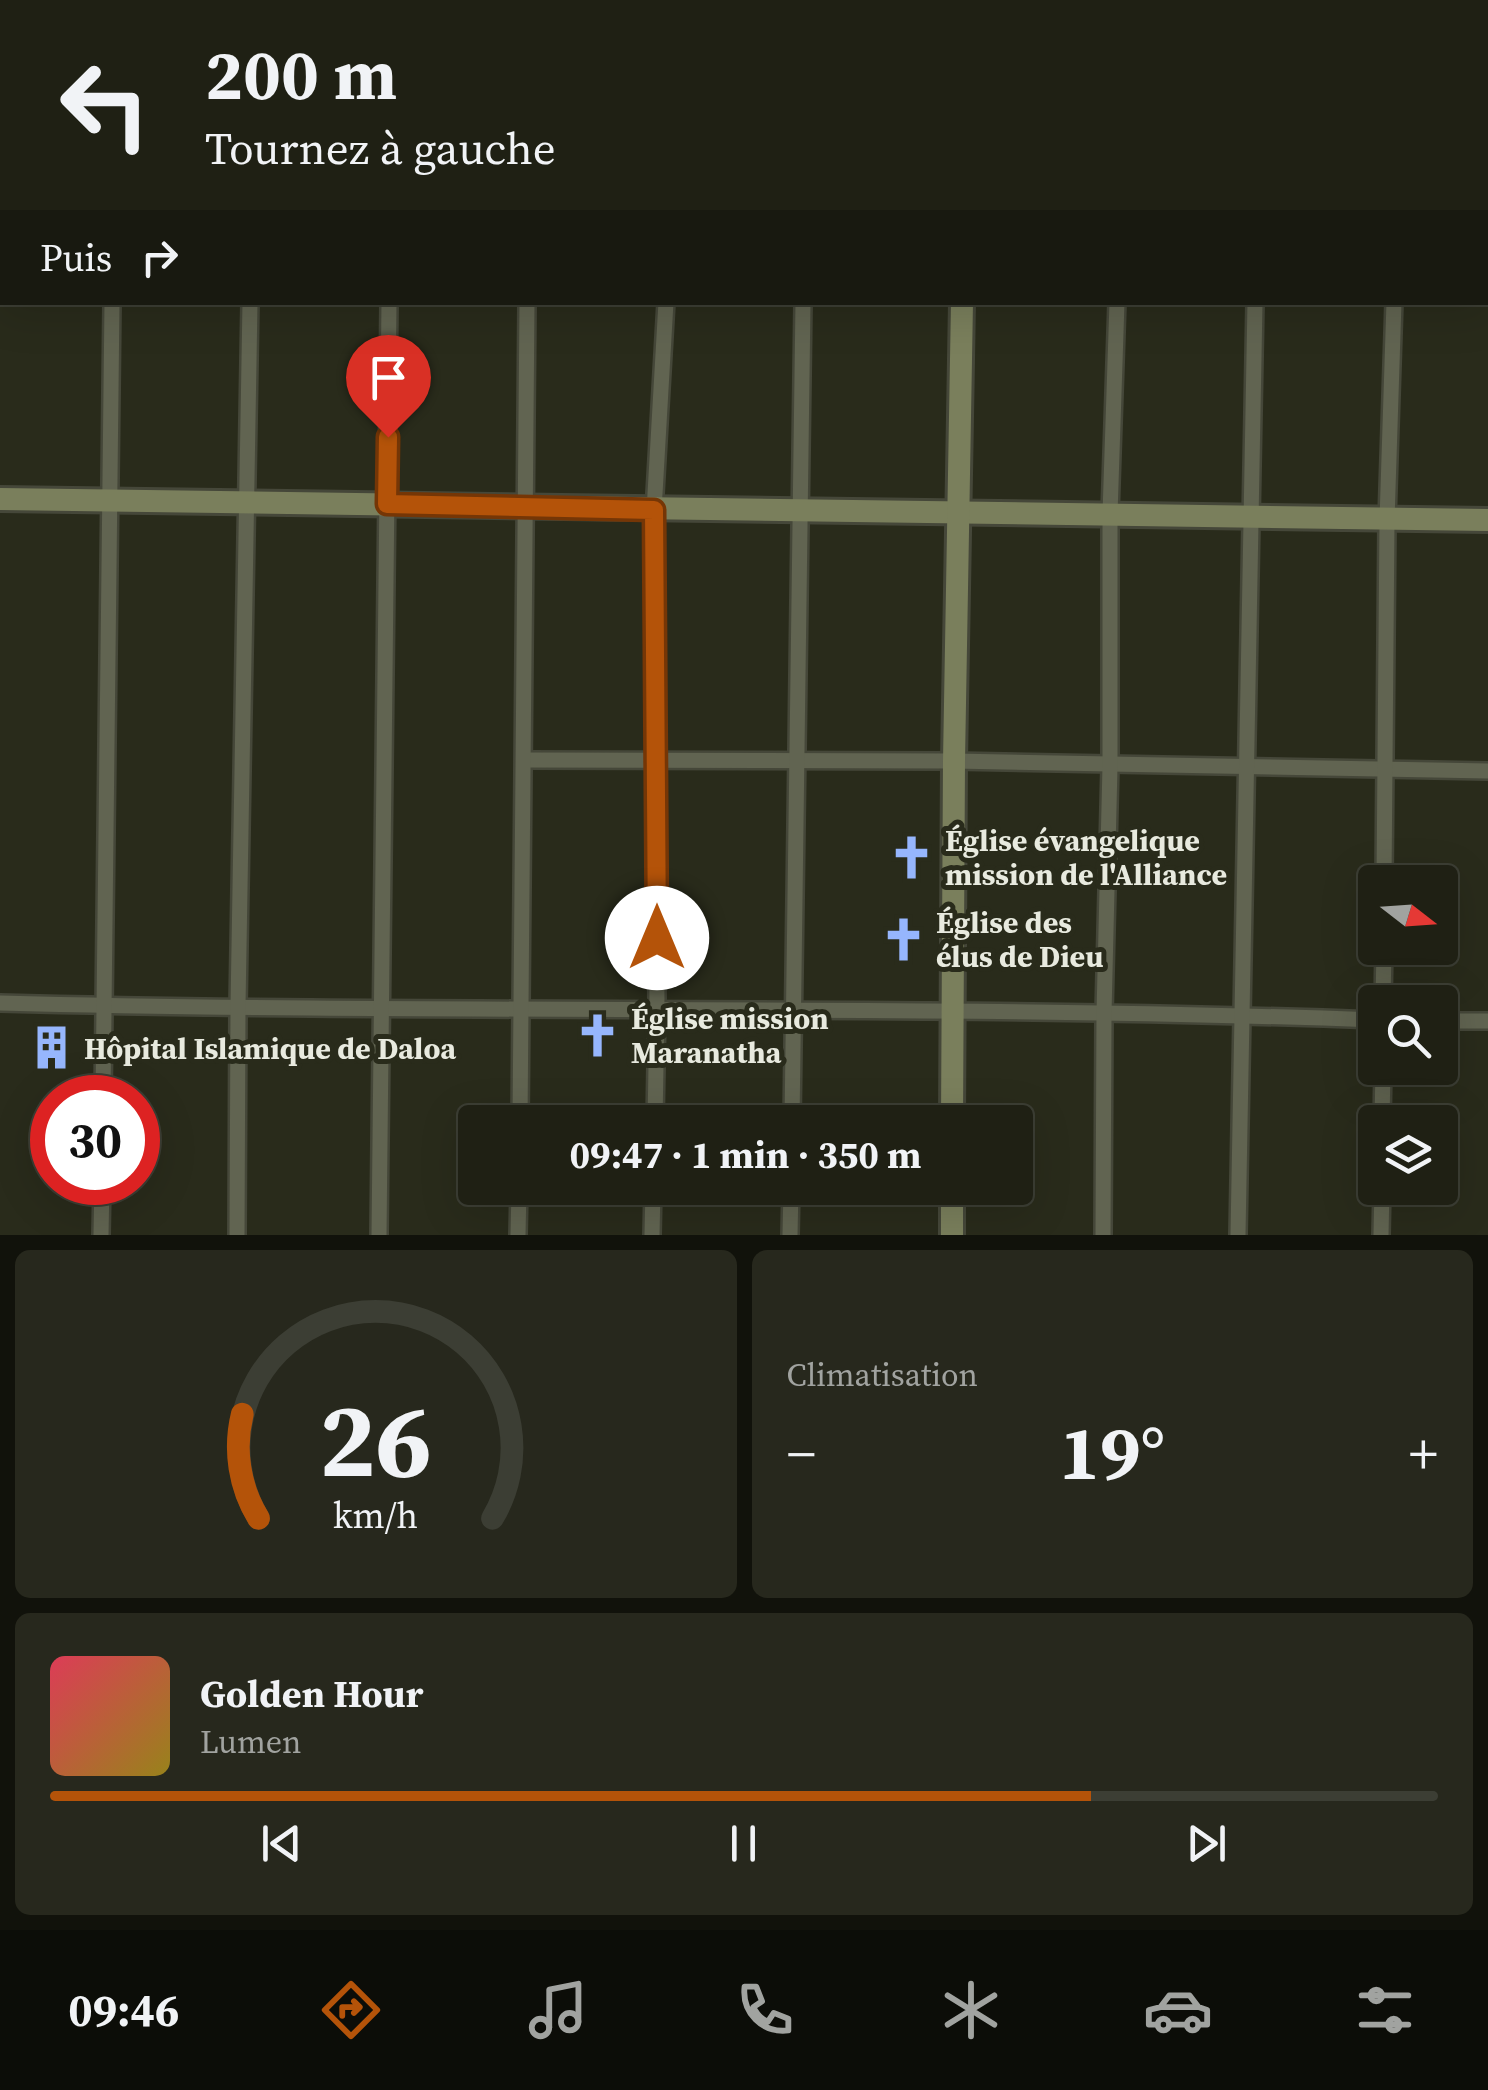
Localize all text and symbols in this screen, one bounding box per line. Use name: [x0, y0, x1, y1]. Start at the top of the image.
text: 200 m: [205, 26, 397, 122]
icon: left: [40, 40, 170, 170]
text: Tournez à gauche: [205, 117, 556, 179]
icon: right: [132, 230, 187, 285]
text: Puis: [40, 232, 112, 284]
pin: [346, 335, 431, 438]
icon: arrive: [361, 350, 416, 405]
place label: Église évangelique mission de l'Alliance: [945, 820, 1227, 895]
church icon: Église évangelique mission de l'Alliance: [888, 833, 936, 881]
north arrow: [1358, 865, 1458, 965]
map controls: [1358, 865, 1458, 1205]
position arrow: [605, 886, 709, 990]
place label: Église des élus de Dieu: [936, 902, 1103, 977]
church icon: Église des élus de Dieu: [879, 915, 927, 963]
button: search: [1358, 985, 1458, 1085]
place label: Église mission Maranatha: [631, 998, 829, 1073]
church icon: Église mission Maranatha: [574, 1011, 622, 1059]
building icon: Hôpital Islamique de Daloa: [27, 1024, 75, 1072]
place label: Hôpital Islamique de Daloa: [84, 1028, 457, 1069]
speed limit sign: 30: [30, 1075, 160, 1205]
button: layers: [1358, 1105, 1458, 1205]
text: 09:47 · 1 min · 350 m: [569, 1129, 922, 1181]
text: Climatisation: [787, 1353, 978, 1397]
text: 26: [319, 1368, 432, 1511]
text: 19°: [1059, 1401, 1165, 1504]
text: −: [787, 1416, 816, 1491]
text: +: [1409, 1416, 1438, 1491]
text: km/h: [333, 1491, 418, 1540]
text: Golden Hour: [200, 1668, 423, 1720]
text: Lumen: [200, 1720, 302, 1764]
icon: previous: [254, 1816, 309, 1871]
icon: pause: [716, 1816, 771, 1871]
icon: next: [1179, 1816, 1234, 1871]
icon: directions: [316, 1975, 386, 2045]
icon: music: [523, 1975, 593, 2045]
icon: phone: [730, 1975, 800, 2045]
icon: climate: [936, 1975, 1006, 2045]
icon: car: [1143, 1975, 1213, 2045]
icon: filters: [1350, 1975, 1420, 2045]
text: 09:46: [68, 1979, 179, 2041]

